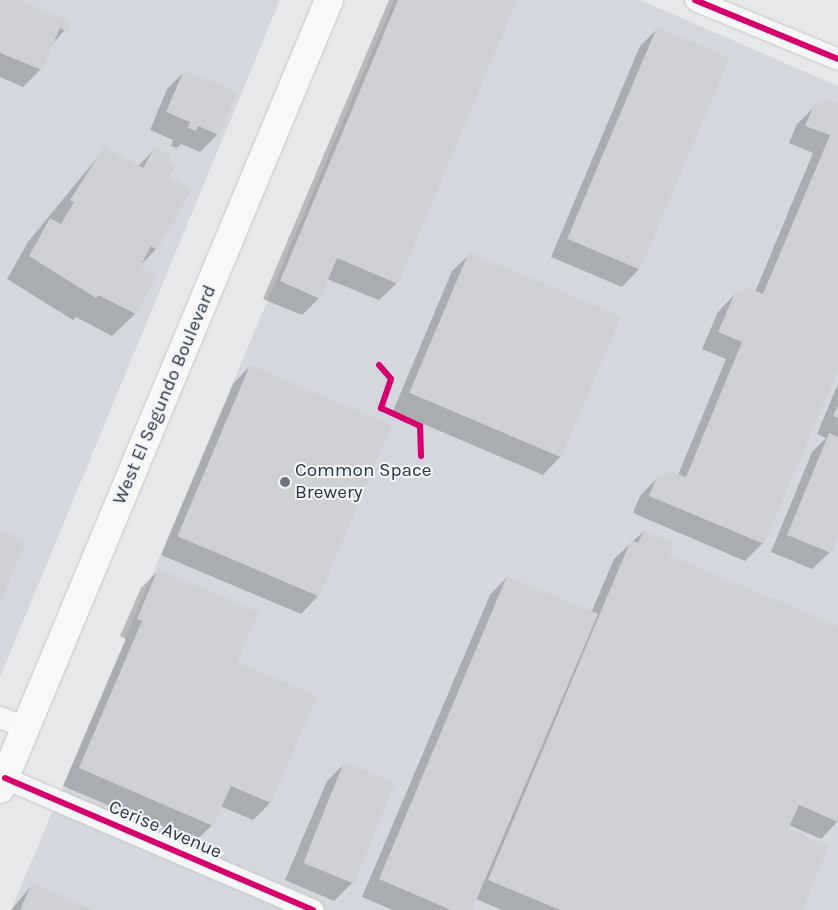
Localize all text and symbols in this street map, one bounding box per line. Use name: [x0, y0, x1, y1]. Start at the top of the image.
street label: West El Segundo Boulevard: [108, 282, 222, 508]
place label: Common Space Brewery: [295, 460, 432, 504]
marker: Common Space Brewery: [279, 476, 291, 488]
street label: Cerise Avenue: [105, 796, 225, 864]

